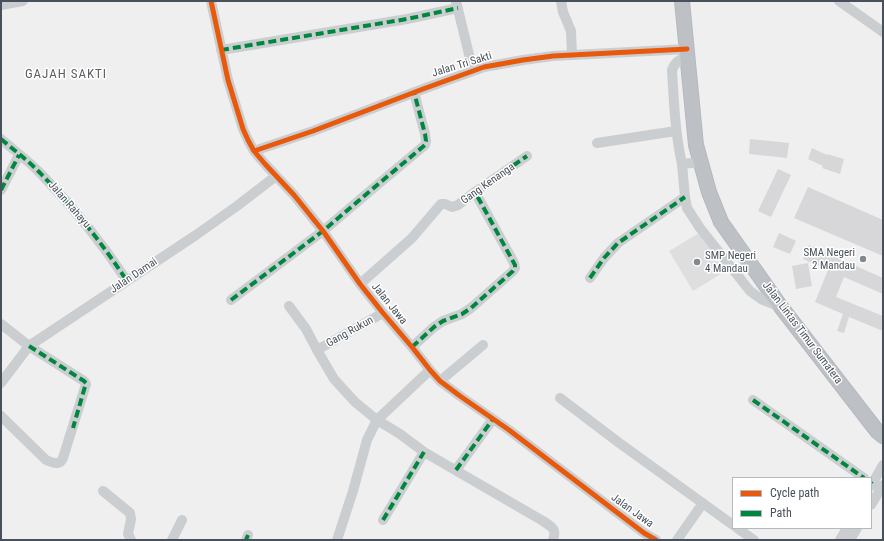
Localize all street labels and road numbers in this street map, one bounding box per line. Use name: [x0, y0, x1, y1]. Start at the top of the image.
street label: Jalan Tri Sakti: [431, 50, 493, 80]
street label: Gang Kenanga: [459, 161, 517, 207]
street label: Jalan Rahayu: [45, 179, 93, 231]
street label: Jalan Damai: [108, 255, 160, 297]
street label: Jalan Lintas Timur Sumatera: [759, 279, 845, 387]
street label: Jalan Jawa: [368, 281, 410, 327]
street label: Gang Rukun: [324, 314, 376, 350]
street label: Jalan Jawa: [608, 491, 656, 531]

